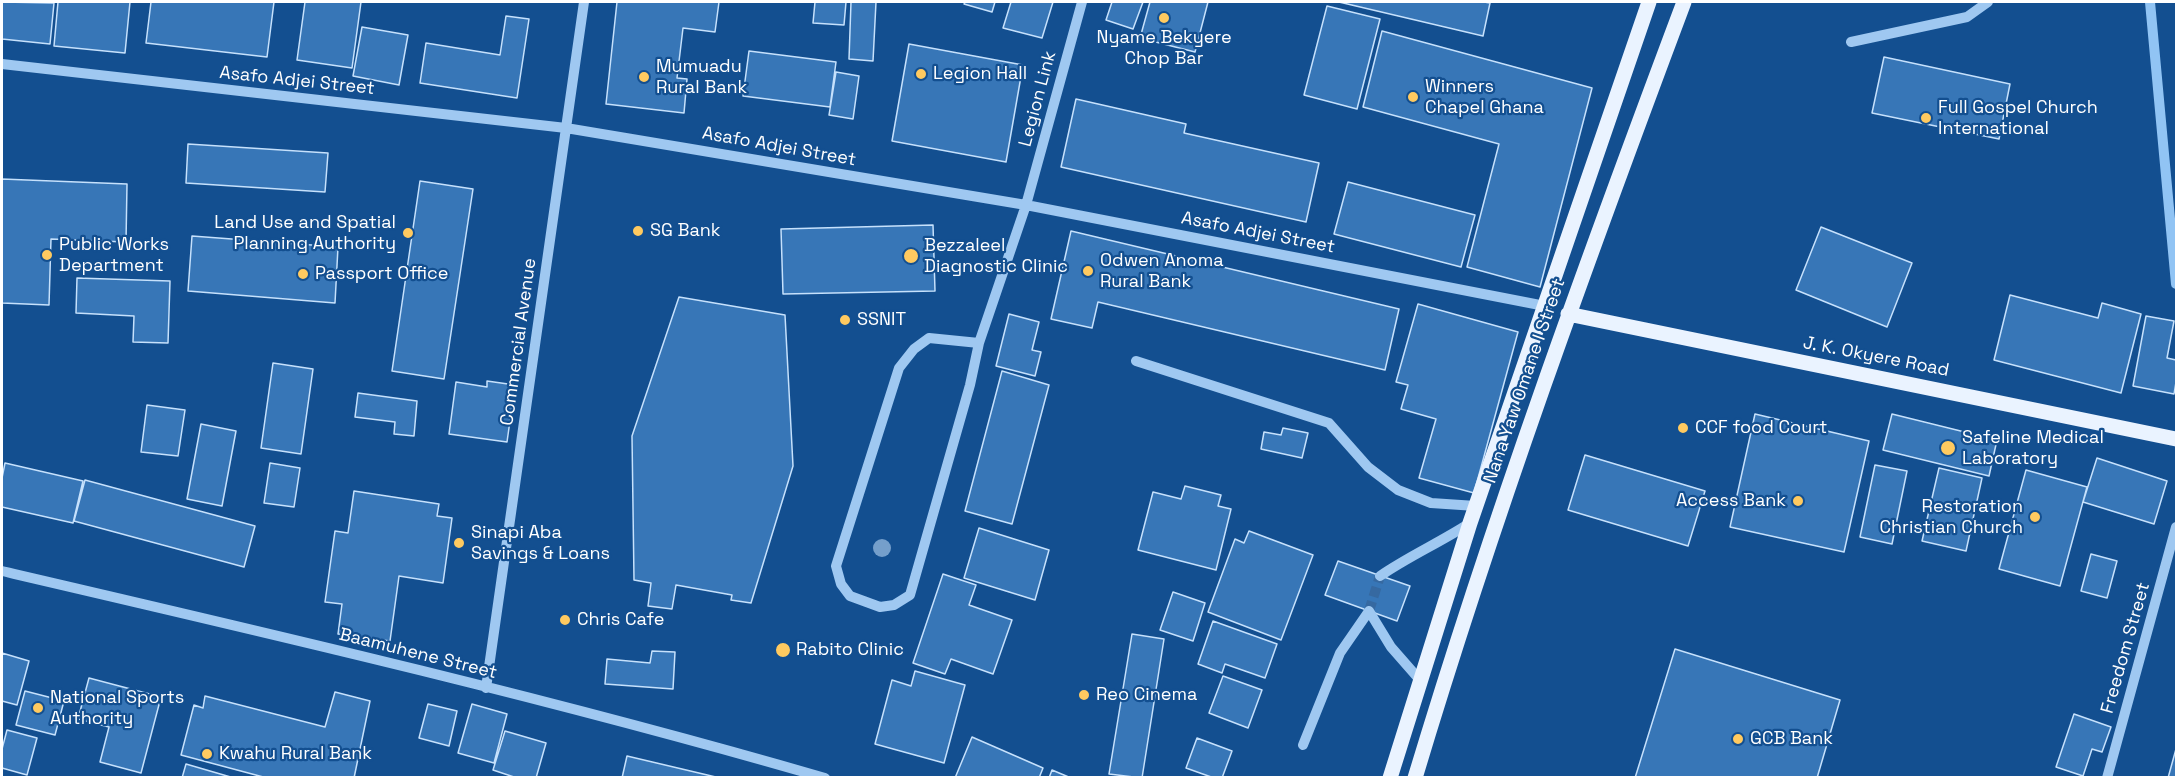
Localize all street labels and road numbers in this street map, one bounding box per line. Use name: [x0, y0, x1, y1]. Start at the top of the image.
street label: Legion Link: [1015, 49, 1061, 149]
street label: Asafo Adjei Street: [218, 62, 376, 100]
street label: Asafo Adjei Street: [700, 123, 858, 171]
street label: Asafo Adjei Street: [1179, 208, 1337, 258]
street label: Commercial Avenue: [497, 257, 541, 427]
street label: Nana Yaw Omane I Street: [1480, 276, 1570, 486]
street label: J. K. Okyere Road: [1801, 332, 1951, 382]
street label: Freedom Street: [2097, 580, 2155, 716]
street label: Baamuhene Street: [337, 624, 499, 684]

